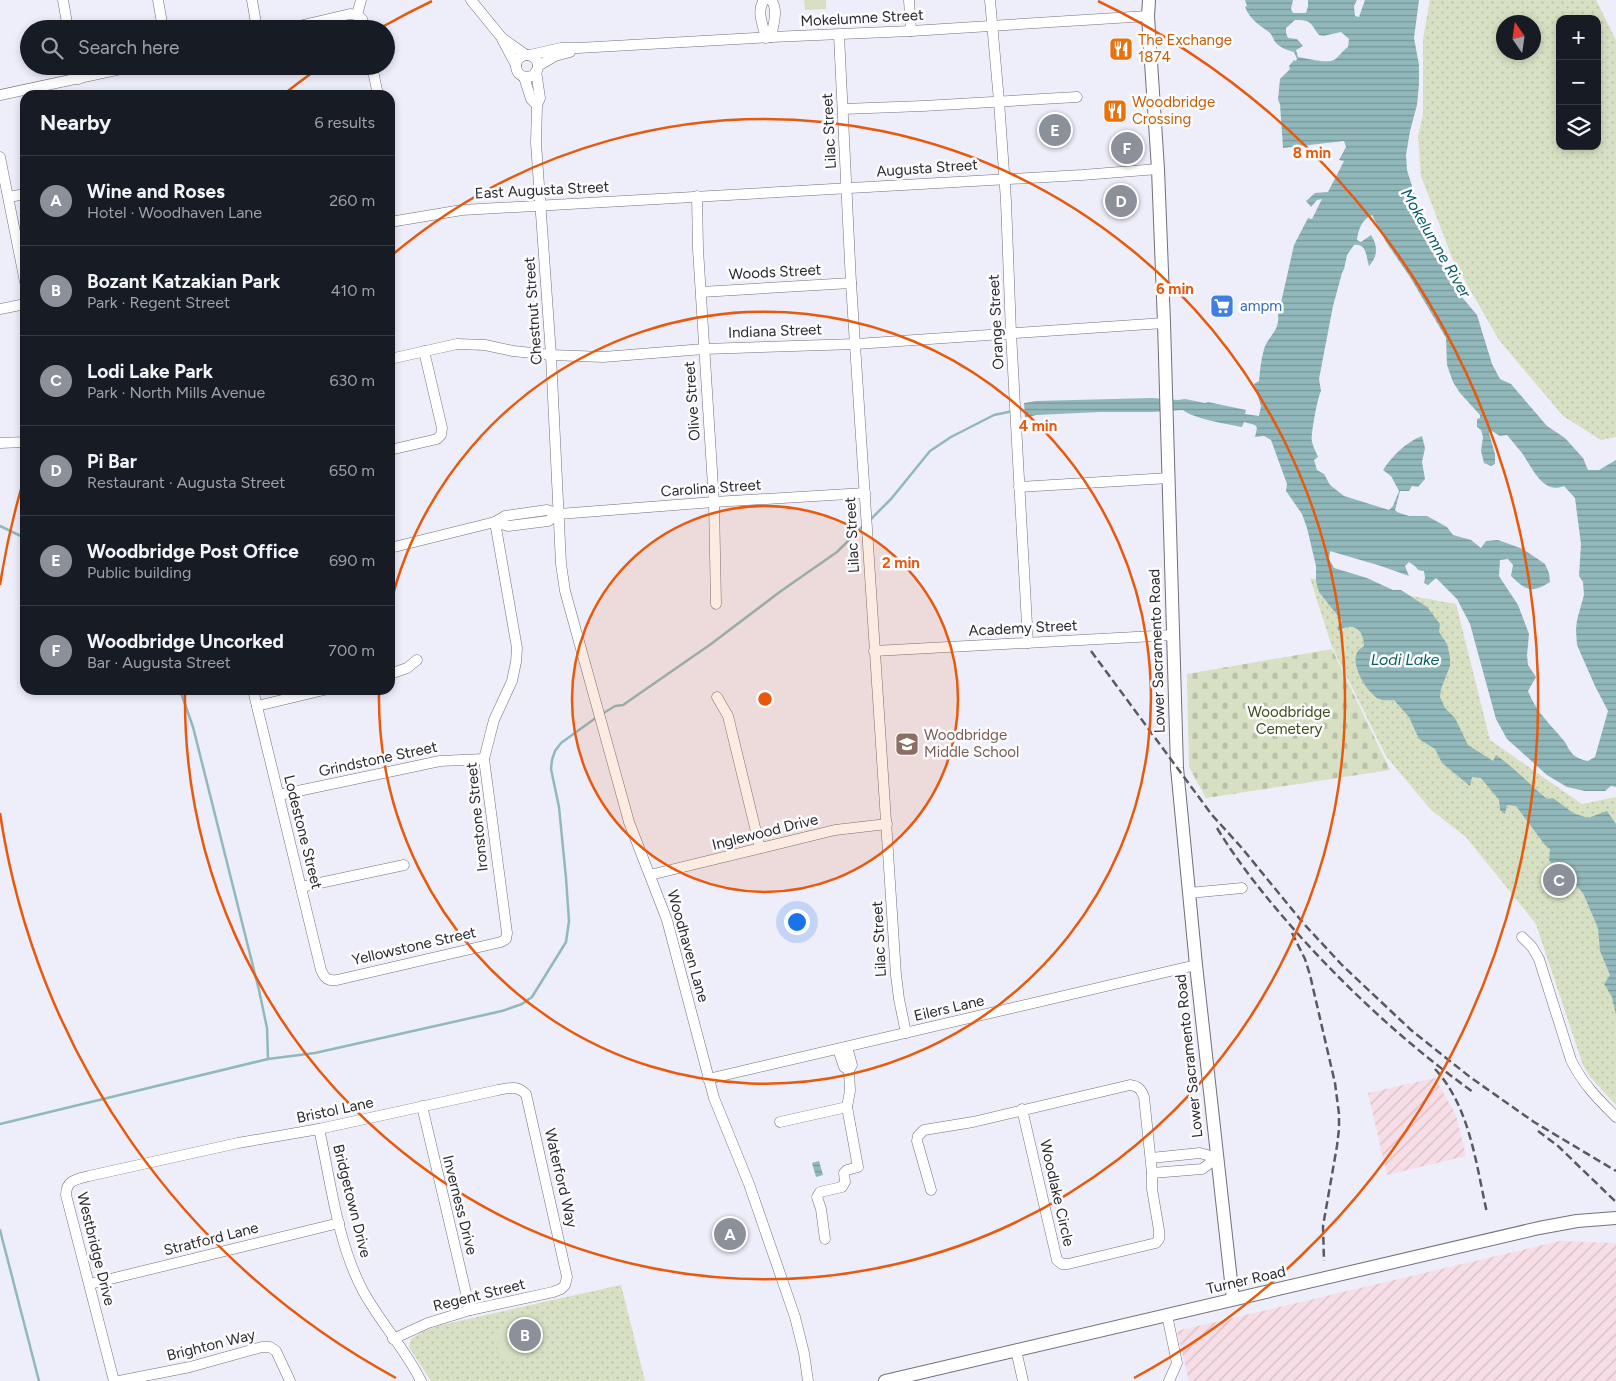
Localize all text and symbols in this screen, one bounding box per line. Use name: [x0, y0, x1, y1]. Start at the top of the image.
street label: Mokelumne Street: [800, 6, 924, 30]
north arrow: [1496, 15, 1541, 60]
map controls: [1556, 15, 1601, 150]
button: +: [1556, 15, 1601, 60]
search box: [20, 20, 395, 75]
place label: The Exchange 1874: [1138, 31, 1232, 66]
icon: search: [38, 34, 66, 62]
text: Search here: [78, 36, 180, 59]
restaurant icon: The Exchange 1874: [1108, 36, 1134, 62]
button: −: [1556, 60, 1601, 105]
street label: Lilac Street: [818, 92, 840, 169]
place label: Woodbridge Crossing: [1132, 93, 1215, 128]
restaurant icon: Woodbridge Crossing: [1102, 98, 1128, 124]
button: layers: [1556, 105, 1601, 150]
text: Nearby: [40, 110, 111, 135]
pin: E: [1039, 111, 1071, 149]
text: 6 results: [314, 113, 375, 132]
pin: F: [1111, 129, 1143, 167]
text: 8 min: [1293, 144, 1331, 162]
street label: Augusta Street: [876, 155, 979, 181]
street label: East Augusta Street: [474, 177, 610, 203]
text: Wine and Roses: [87, 180, 225, 203]
pin: D: [1105, 182, 1137, 220]
water label: Mokelumne River: [1397, 185, 1475, 301]
text: A: [50, 191, 62, 210]
text: 260 m: [329, 191, 375, 210]
text: Hotel · Woodhaven Lane: [87, 203, 262, 222]
street label: Chestnut Street: [520, 256, 546, 366]
street label: Woods Street: [728, 261, 822, 283]
text: Bozant Katzakian Park: [87, 270, 280, 293]
street label: Orange Street: [984, 274, 1007, 370]
text: 6 min: [1156, 280, 1194, 298]
text: B: [51, 281, 61, 300]
text: 410 m: [331, 281, 375, 300]
text: Park · Regent Street: [87, 293, 230, 312]
supermarket icon: ampm: [1209, 293, 1235, 319]
place label: ampm: [1240, 297, 1282, 315]
street label: Indiana Street: [728, 320, 823, 342]
text: Lodi Lake Park: [87, 360, 213, 383]
street label: Olive Street: [680, 360, 704, 442]
text: C: [50, 371, 62, 390]
text: 630 m: [329, 371, 375, 390]
text: Park · North Mills Avenue: [87, 383, 265, 402]
text: 4 min: [1019, 417, 1057, 435]
text: Pi Bar: [87, 450, 137, 473]
text: D: [50, 461, 62, 480]
text: 650 m: [329, 461, 375, 480]
text: Restaurant · Augusta Street: [87, 473, 285, 492]
street label: Carolina Street: [660, 475, 762, 500]
street label: Lilac Street: [841, 496, 863, 573]
text: Woodbridge Post Office: [87, 540, 299, 563]
text: E: [51, 551, 61, 570]
text: 690 m: [329, 551, 375, 570]
text: 2 min: [882, 554, 920, 572]
text: Public building: [87, 563, 191, 582]
street label: Lower Sacramento Road: [1145, 569, 1169, 733]
street label: Academy Street: [968, 616, 1078, 640]
text: Woodbridge Uncorked: [87, 630, 284, 653]
text: F: [52, 641, 60, 660]
text: 700 m: [328, 641, 375, 660]
water label: Lodi Lake: [1371, 650, 1440, 669]
text: Bar · Augusta Street: [87, 653, 231, 672]
centre of rings: [756, 690, 774, 708]
park label: Woodbridge Cemetery: [1247, 703, 1331, 738]
place label: Woodbridge Middle School: [924, 726, 1019, 761]
school or university icon: Woodbridge Middle School: [894, 731, 920, 757]
street label: Grindstone Street: [317, 738, 439, 780]
street label: Ironstone Street: [462, 761, 492, 873]
street label: Lodestone Street: [280, 773, 326, 891]
street label: Inglewood Drive: [710, 810, 820, 854]
pin: C: [1543, 861, 1575, 899]
street label: Woodhaven Lane: [663, 888, 713, 1004]
street label: Lilac Street: [868, 900, 890, 977]
your location: [784, 909, 810, 935]
street label: Yellowstone Street: [350, 923, 478, 969]
street label: Lower Sacramento Road: [1171, 973, 1207, 1139]
street label: Eilers Lane: [912, 991, 986, 1025]
street label: Bristol Lane: [295, 1093, 375, 1127]
street label: Waterford Way: [541, 1127, 581, 1229]
street label: Woodlake Circle: [1036, 1138, 1078, 1248]
street label: Bridgetown Drive: [329, 1142, 375, 1260]
street label: Inverness Drive: [439, 1153, 481, 1257]
street label: Westbridge Drive: [73, 1190, 119, 1308]
pin: A: [714, 1215, 746, 1253]
street label: Stratford Lane: [162, 1219, 260, 1259]
street label: Turner Road: [1205, 1262, 1287, 1298]
street label: Regent Street: [431, 1275, 527, 1315]
pin: B: [509, 1316, 541, 1354]
street label: Brighton Way: [165, 1325, 257, 1365]

